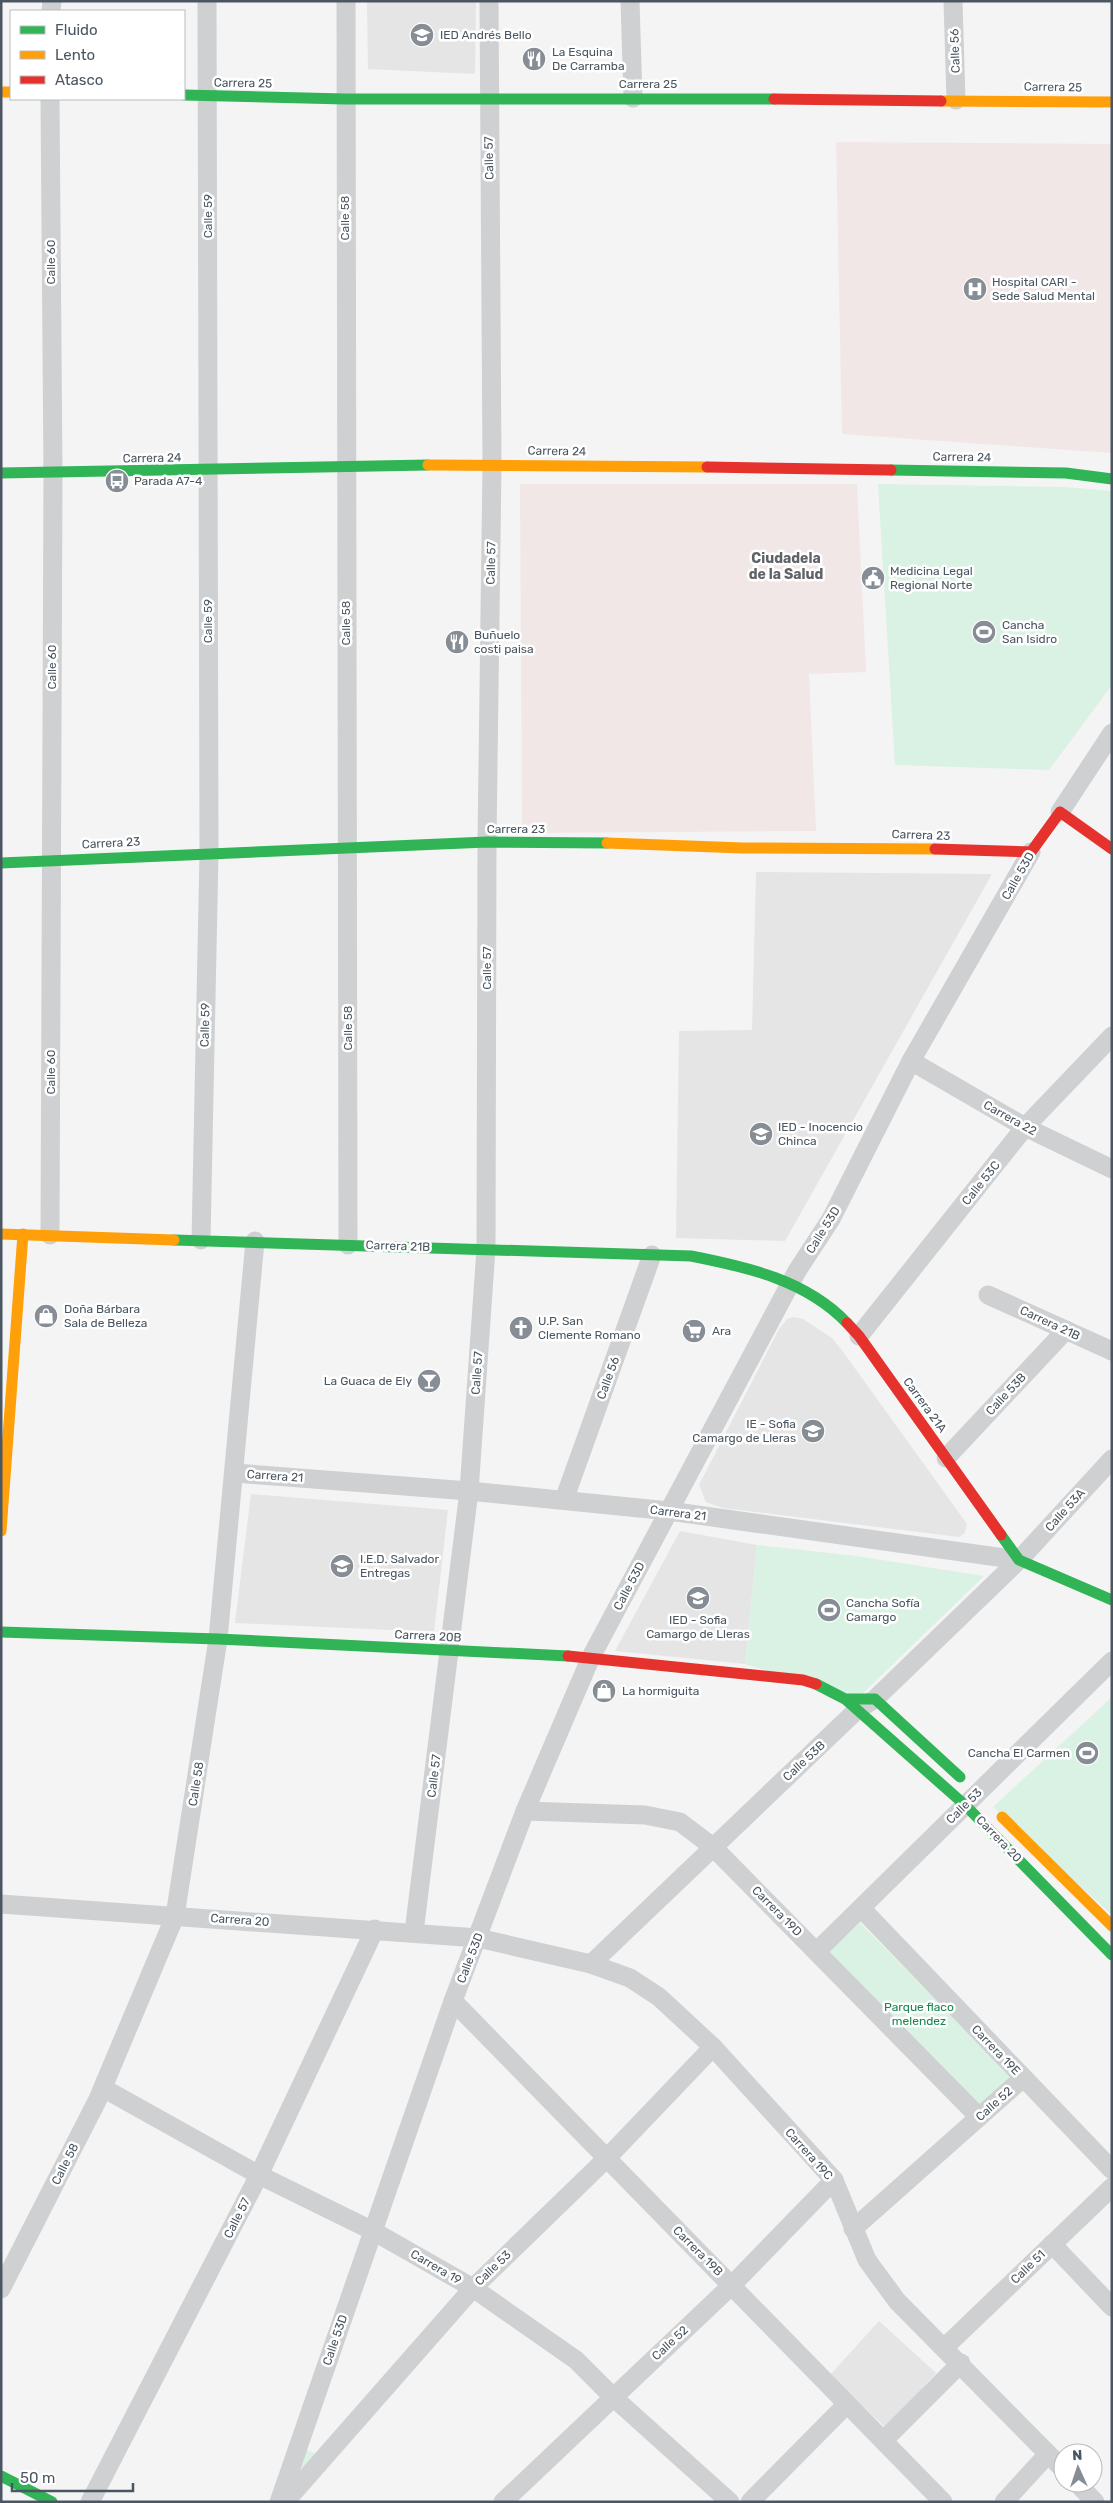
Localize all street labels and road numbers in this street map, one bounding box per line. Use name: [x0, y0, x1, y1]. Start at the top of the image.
street label: Calle 56: [947, 29, 963, 73]
street label: Carrera 25: [214, 75, 272, 91]
street label: Carrera 25: [619, 77, 677, 91]
street label: Carrera 25: [1024, 79, 1082, 95]
street label: Calle 57: [482, 136, 496, 180]
street label: Calle 59: [201, 194, 215, 238]
street label: Calle 58: [338, 196, 352, 240]
street label: Calle 60: [44, 240, 58, 284]
street label: Carrera 24: [528, 443, 587, 459]
street label: Carrera 24: [933, 449, 992, 465]
street label: Carrera 24: [123, 450, 182, 466]
street label: Calle 57: [484, 541, 498, 585]
street label: Calle 59: [201, 599, 215, 643]
street label: Calle 58: [339, 601, 353, 645]
street label: Calle 60: [45, 645, 59, 689]
street label: Carrera 23: [487, 822, 545, 836]
street label: Carrera 23: [891, 827, 951, 843]
street label: Carrera 23: [81, 834, 141, 852]
street label: Calle 53D: [999, 850, 1037, 902]
street label: Calle 57: [480, 946, 494, 990]
street label: Calle 59: [198, 1003, 212, 1047]
street label: Calle 58: [341, 1006, 355, 1050]
street label: Calle 60: [44, 1050, 58, 1094]
street label: Carrera 22: [981, 1098, 1039, 1138]
street label: Calle 53C: [959, 1158, 1003, 1208]
street label: Calle 53D: [803, 1204, 843, 1256]
street label: Carrera 21B: [365, 1238, 431, 1254]
street label: Carrera 21B: [1018, 1303, 1082, 1343]
street label: Calle 57: [469, 1351, 485, 1395]
street label: Calle 56: [594, 1355, 622, 1401]
street label: Calle 53B: [983, 1370, 1029, 1418]
street label: Carrera 21A: [900, 1375, 950, 1435]
street label: Carrera 21: [246, 1467, 304, 1485]
street label: Calle 53A: [1042, 1486, 1088, 1534]
street label: Carrera 21: [649, 1503, 707, 1523]
street label: Calle 53D: [610, 1559, 648, 1613]
street label: Carrera 20B: [394, 1627, 462, 1645]
street label: Calle 53B: [780, 1738, 828, 1784]
street label: Calle 57: [424, 1754, 444, 1798]
street label: Calle 58: [186, 1761, 206, 1807]
street label: Calle 53: [943, 1785, 985, 1827]
street label: Carrera 20: [973, 1813, 1025, 1865]
street label: Carrera 19D: [749, 1883, 805, 1939]
street label: Carrera 20: [210, 1911, 270, 1929]
street label: Calle 53D: [454, 1931, 486, 1985]
street label: Carrera 19E: [969, 2022, 1023, 2078]
street label: Calle 52: [973, 2084, 1015, 2124]
street label: Carrera 19C: [782, 2125, 836, 2183]
street label: Calle 58: [49, 2141, 81, 2187]
street label: Calle 57: [221, 2195, 253, 2241]
street label: Carrera 19B: [670, 2223, 726, 2279]
street label: Carrera 19: [408, 2247, 464, 2287]
street label: Calle 51: [1008, 2247, 1048, 2287]
street label: Calle 53: [472, 2248, 514, 2288]
street label: Calle 53D: [320, 2313, 350, 2367]
street label: Calle 52: [649, 2323, 691, 2363]

